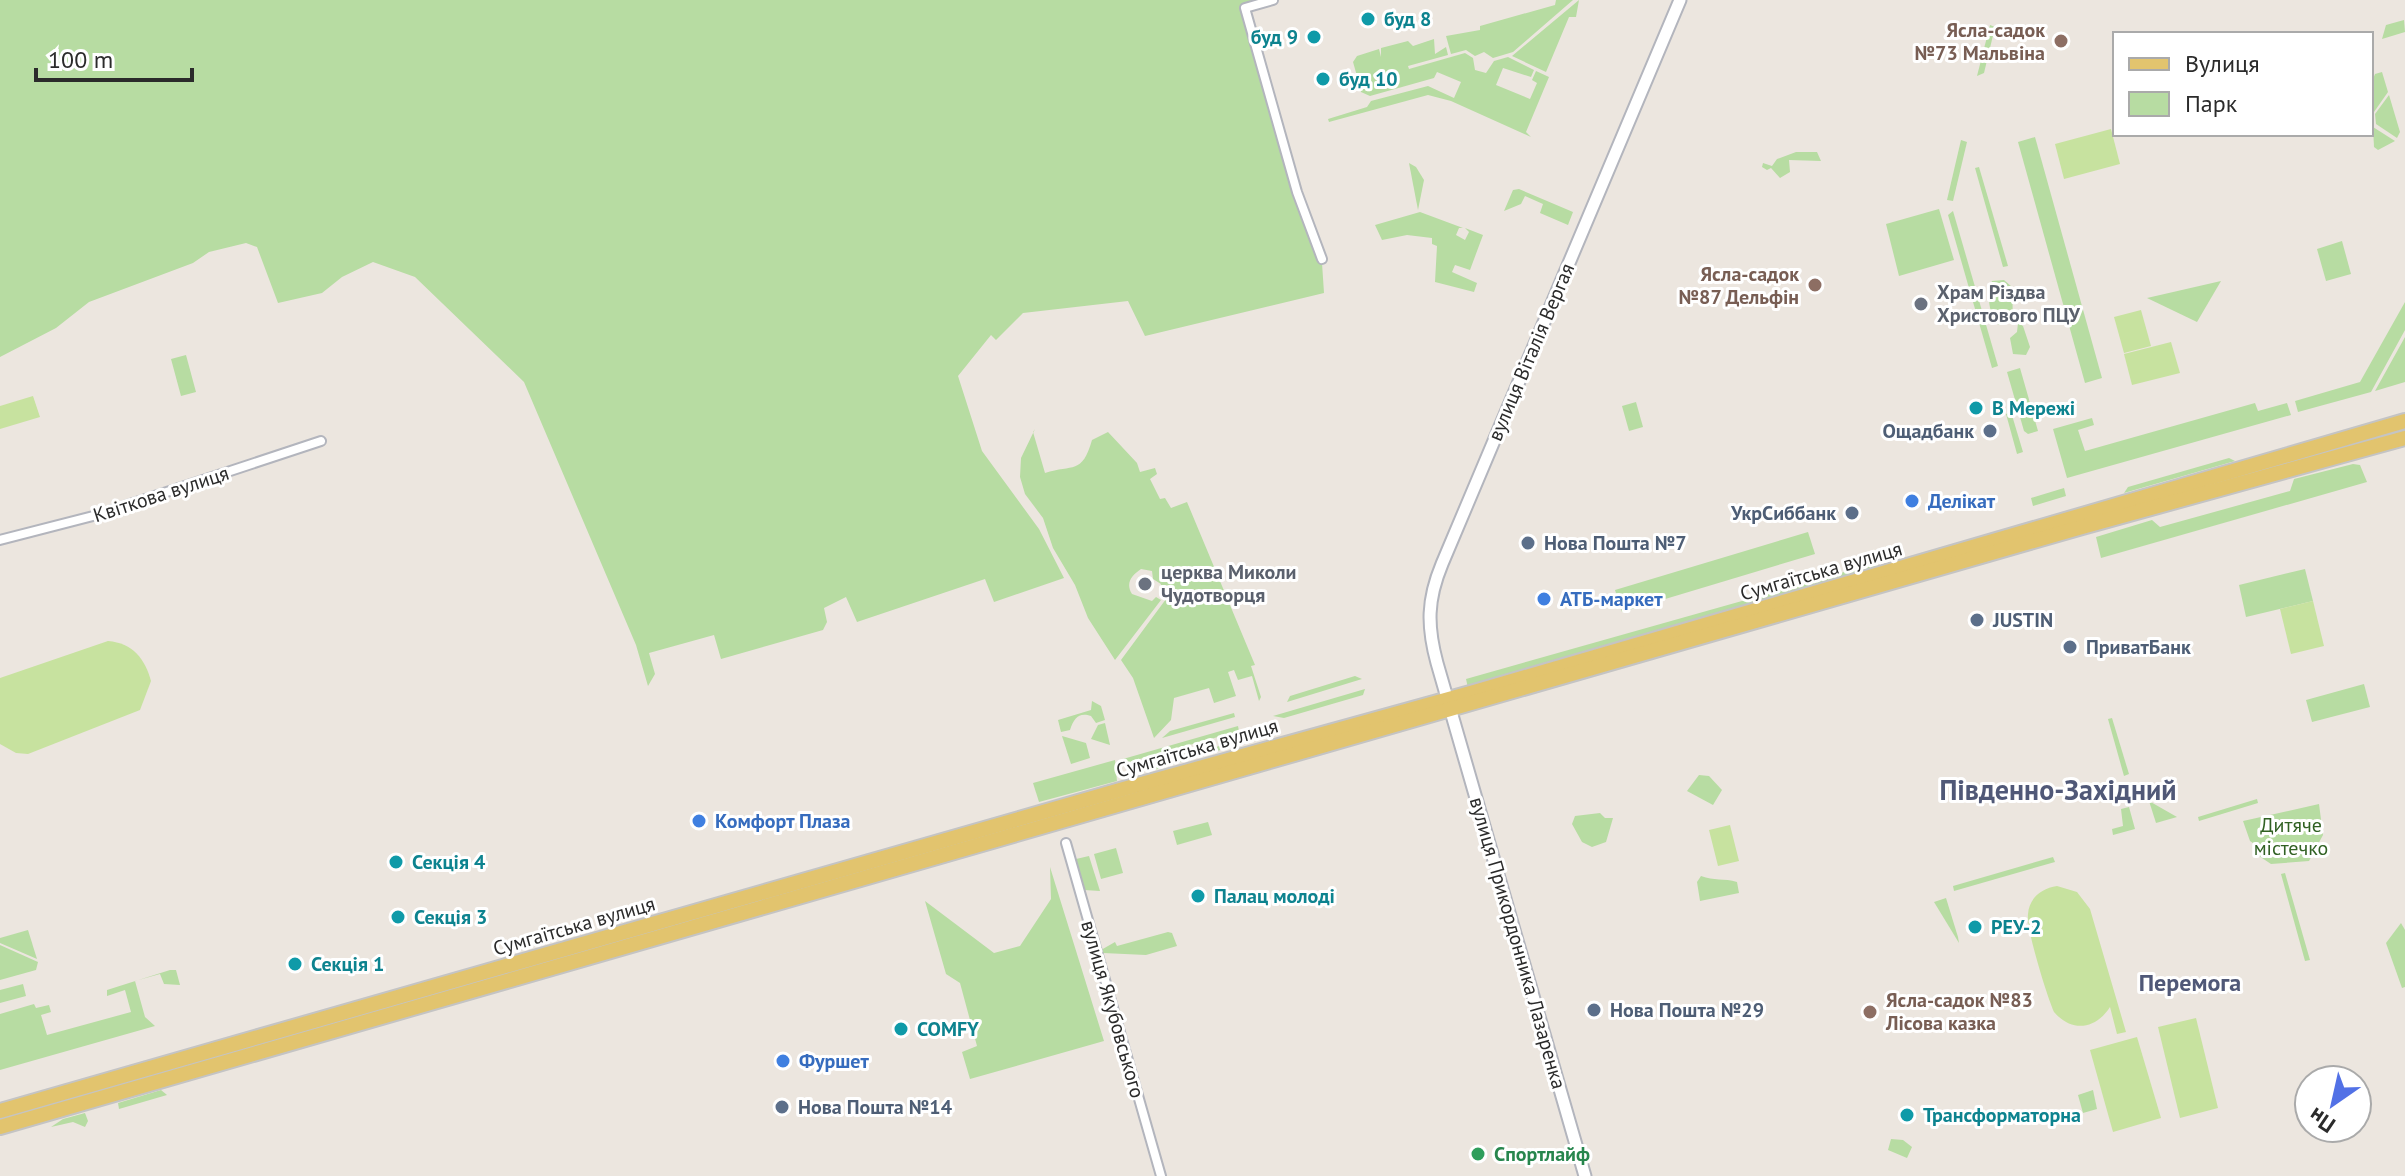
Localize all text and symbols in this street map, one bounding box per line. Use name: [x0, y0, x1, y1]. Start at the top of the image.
place label: буд 8: [1384, 6, 1431, 32]
marker: буд 8: [1359, 10, 1377, 28]
place label: Ясла-садок №73 Мальвіна: [1915, 17, 2045, 66]
place label: буд 9: [1251, 24, 1298, 50]
marker: буд 9: [1305, 28, 1323, 46]
scale bar: [36, 32, 192, 82]
marker: Ясла-садок №73 Мальвіна: [2052, 32, 2070, 50]
legend: [2113, 32, 2373, 136]
text: 100 m: [48, 44, 113, 75]
text: Вулиця: [2185, 48, 2260, 79]
place label: буд 10: [1339, 66, 1398, 92]
marker: буд 10: [1314, 70, 1332, 88]
text: Парк: [2185, 88, 2238, 119]
street label: вулиця Віталія Вергая: [1482, 259, 1580, 445]
place label: Ясла-садок №87 Дельфін: [1679, 261, 1799, 310]
marker: Ясла-садок №87 Дельфін: [1806, 276, 1824, 294]
place label: Храм Різдва Христового ПЦУ: [1937, 279, 2080, 328]
marker: Храм Різдва Христового ПЦУ: [1912, 295, 1930, 313]
place label: В Мережі: [1992, 395, 2075, 421]
marker: В Мережі: [1967, 399, 1985, 417]
place label: Ощадбанк: [1882, 418, 1974, 444]
marker: Ощадбанк: [1981, 422, 1999, 440]
street label: Квіткова вулиця: [90, 460, 232, 528]
place label: Делікат: [1928, 488, 1996, 514]
marker: Делікат: [1903, 492, 1921, 510]
place label: УкрСиббанк: [1730, 500, 1836, 526]
marker: УкрСиббанк: [1843, 504, 1861, 522]
place label: Нова Пошта №7: [1544, 530, 1687, 556]
marker: Нова Пошта №7: [1519, 534, 1537, 552]
street label: Сумгаїтська вулиця: [1737, 535, 1905, 607]
place label: церква Миколи Чудотворця: [1161, 559, 1296, 608]
marker: церква Миколи Чудотворця: [1136, 575, 1154, 593]
place label: АТБ-маркет: [1560, 586, 1663, 612]
marker: АТБ-маркет: [1535, 590, 1553, 608]
place label: JUSTIN: [1992, 607, 2053, 633]
marker: JUSTIN: [1968, 611, 1986, 629]
place label: ПриватБанк: [2086, 634, 2191, 660]
marker: ПриватБанк: [2061, 638, 2079, 656]
street label: Сумгаїтська вулиця: [1113, 712, 1281, 784]
district label: Південно-Західний: [1939, 771, 2177, 808]
street label: вулиця Прикордонника Лазаренка: [1464, 794, 1572, 1092]
place label: Комфорт Плаза: [715, 808, 851, 834]
marker: Комфорт Плаза: [690, 812, 708, 830]
park label: Дитяче містечко: [2254, 812, 2328, 861]
place label: Секція 4: [412, 849, 486, 875]
marker: Секція 4: [387, 853, 405, 871]
place label: Палац молоді: [1214, 883, 1335, 909]
marker: Палац молоді: [1189, 887, 1207, 905]
street label: Сумгаїтська вулиця: [490, 890, 658, 962]
place label: Секція 3: [414, 904, 487, 930]
marker: Секція 3: [389, 908, 407, 926]
place label: РЕУ-2: [1991, 914, 2042, 940]
street label: вулиця Якубовського: [1075, 917, 1151, 1101]
marker: РЕУ-2: [1966, 918, 1984, 936]
place label: Секція 1: [311, 951, 384, 977]
marker: Секція 1: [286, 955, 304, 973]
district label: Перемога: [2139, 967, 2241, 998]
place label: Ясла-садок №83 Лісова казка: [1885, 987, 2033, 1036]
place label: Нова Пошта №29: [1610, 997, 1764, 1023]
marker: Нова Пошта №29: [1585, 1001, 1603, 1019]
marker: Ясла-садок №83 Лісова казка: [1861, 1003, 1879, 1021]
place label: COMFY: [917, 1016, 979, 1042]
marker: COMFY: [892, 1020, 910, 1038]
place label: Фуршет: [799, 1048, 869, 1074]
marker: Фуршет: [774, 1052, 792, 1070]
north arrow: [2293, 1064, 2373, 1144]
place label: Нова Пошта №14: [798, 1094, 953, 1120]
marker: Нова Пошта №14: [773, 1098, 791, 1116]
place label: Трансформаторна: [1923, 1102, 2081, 1128]
text: Пн: [2303, 1102, 2340, 1139]
marker: Трансформаторна: [1898, 1106, 1916, 1124]
place label: Спортлайф: [1494, 1141, 1590, 1167]
marker: Спортлайф: [1469, 1145, 1487, 1163]

